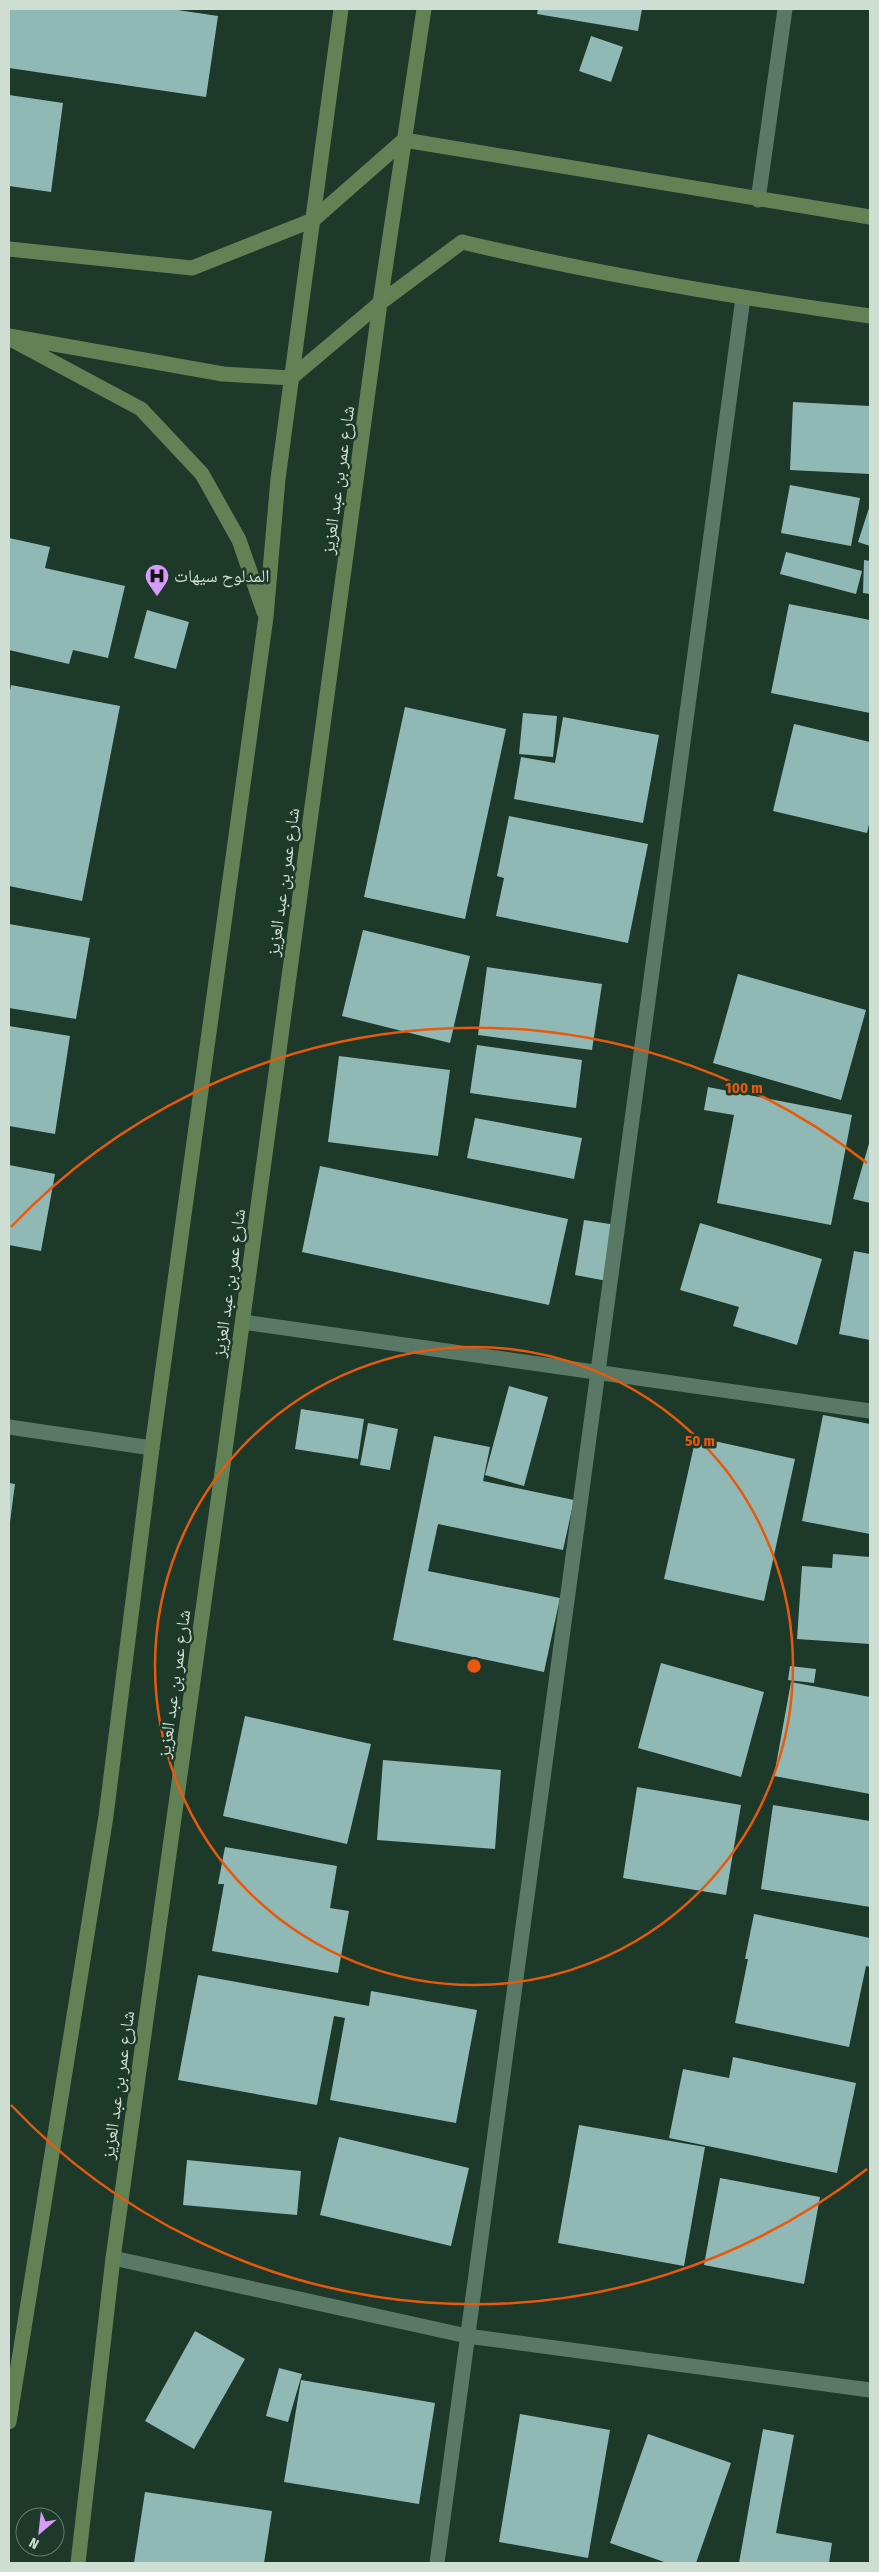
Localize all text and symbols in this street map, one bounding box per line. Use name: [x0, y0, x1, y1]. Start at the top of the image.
street label: شارع عمر بن عبد العزيز: [317, 404, 359, 557]
hospital icon: المدلوح سيهات: [144, 563, 170, 597]
place label: المدلوح سيهات: [174, 565, 270, 588]
street label: شارع عمر بن عبد العزيز: [262, 806, 304, 959]
text: 100 m: [725, 1079, 763, 1097]
street label: شارع عمر بن عبد العزيز: [208, 1207, 250, 1360]
text: 50 m: [685, 1432, 715, 1450]
street label: شارع عمر بن عبد العزيز: [153, 1608, 195, 1761]
centre of rings: [465, 1657, 483, 1675]
street label: شارع عمر بن عبد العزيز: [97, 2009, 139, 2162]
north arrow: [15, 2507, 65, 2557]
text: N: [26, 2534, 42, 2553]

